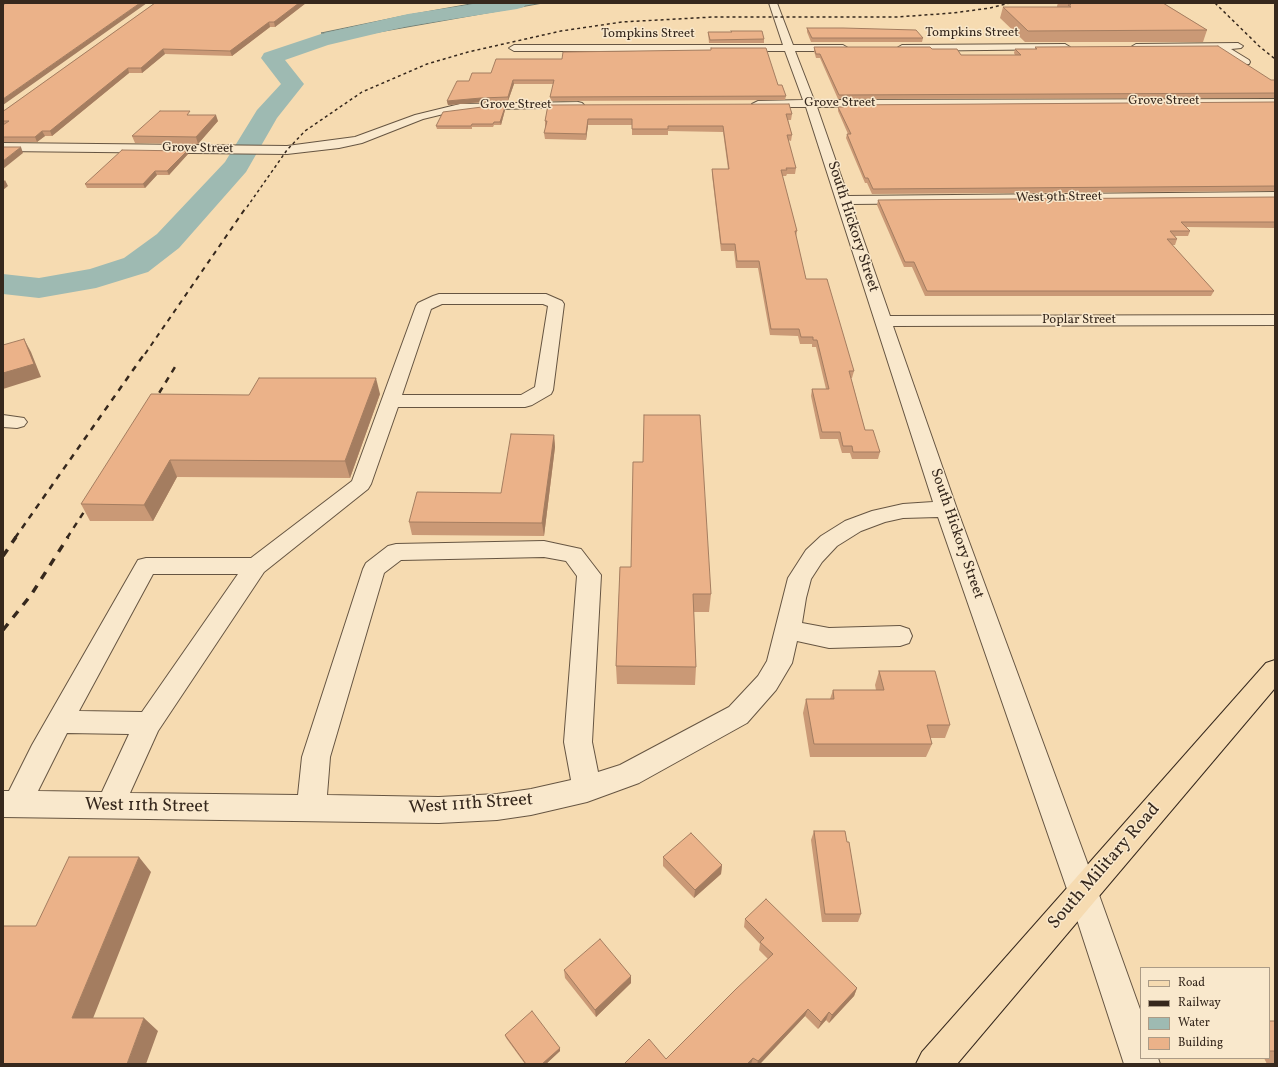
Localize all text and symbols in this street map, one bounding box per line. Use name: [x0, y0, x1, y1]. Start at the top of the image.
street label: Tompkins Street: [925, 26, 1019, 42]
street label: Tompkins Street: [601, 27, 695, 43]
street label: Grove Street: [1128, 94, 1200, 110]
street label: Grove Street: [804, 96, 876, 112]
street label: Grove Street: [480, 98, 552, 114]
street label: Grove Street: [162, 141, 234, 157]
street label: South Hickory Street: [822, 159, 882, 295]
street label: West 9th Street: [1016, 189, 1102, 207]
street label: Poplar Street: [1042, 313, 1116, 329]
street label: South Hickory Street: [925, 466, 987, 602]
street label: West 11th Street: [408, 790, 534, 820]
street label: West 11th Street: [85, 795, 209, 819]
street label: South Military Road: [1044, 800, 1166, 934]
legend: [1140, 967, 1270, 1059]
text: Road: [1178, 975, 1205, 991]
text: Railway: [1178, 995, 1221, 1011]
text: Water: [1178, 1015, 1210, 1031]
text: Building: [1178, 1035, 1223, 1051]

